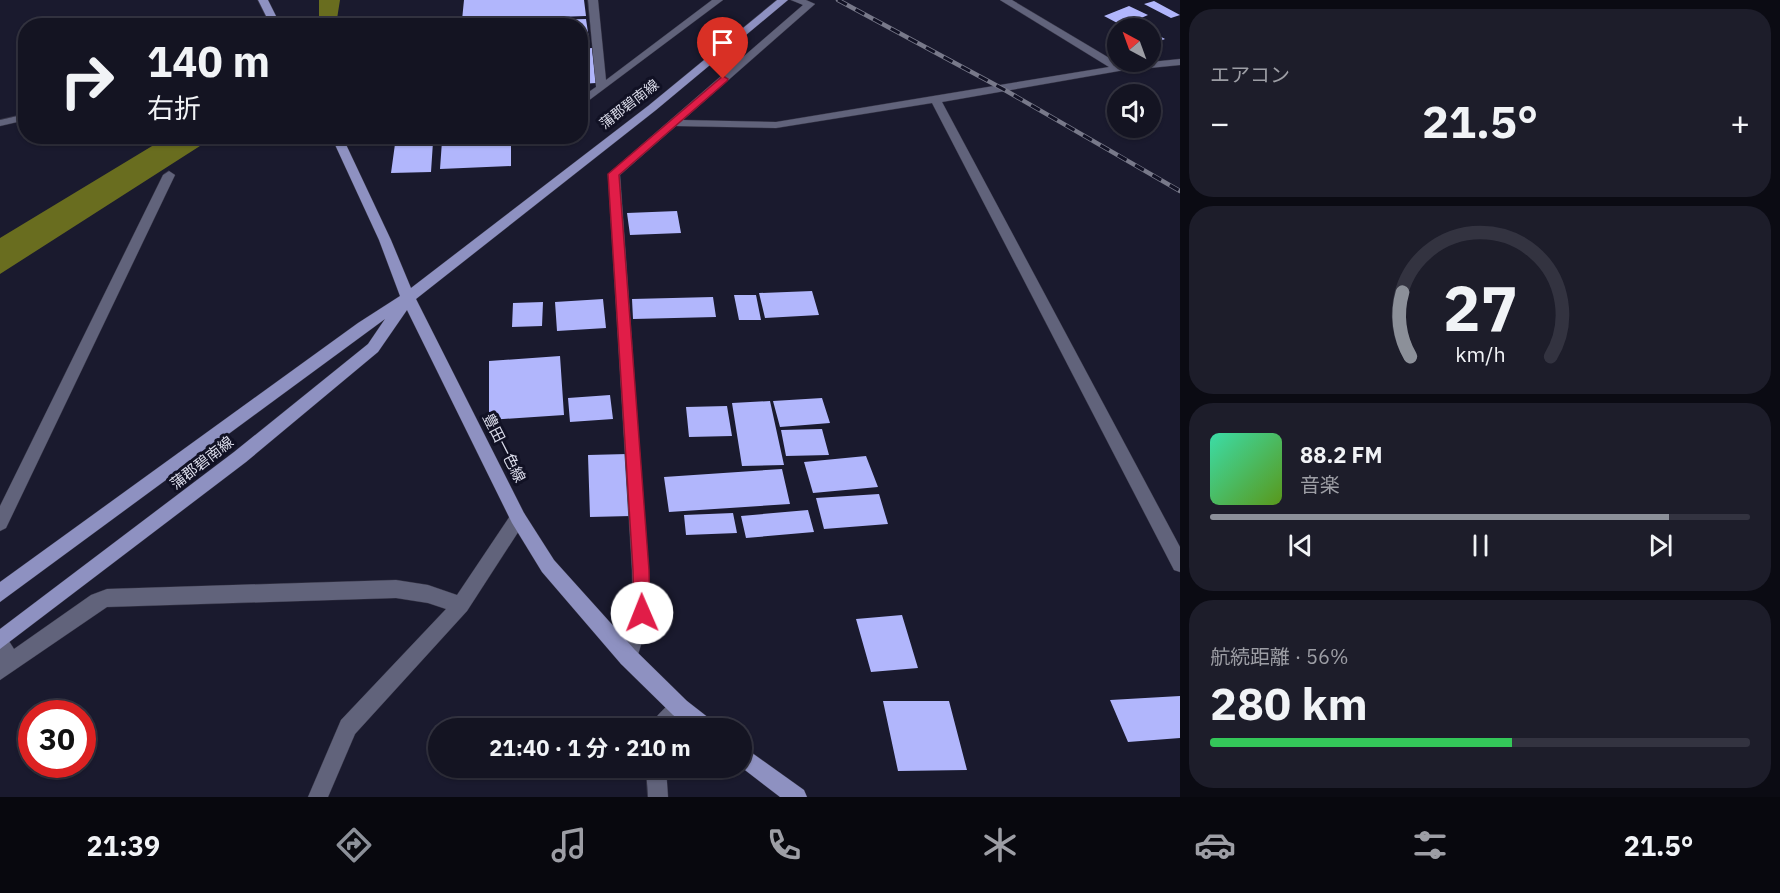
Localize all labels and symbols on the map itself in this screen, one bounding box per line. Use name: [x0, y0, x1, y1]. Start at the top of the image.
pin: [697, 17, 748, 79]
north arrow: [1107, 18, 1161, 72]
street label: 蒲郡碧南線: [596, 75, 662, 133]
street label: 豊田一色線: [479, 410, 530, 486]
street label: 蒲郡碧南線: [166, 432, 237, 493]
position arrow: [610, 581, 674, 645]
speed limit sign: 30: [18, 700, 96, 778]

